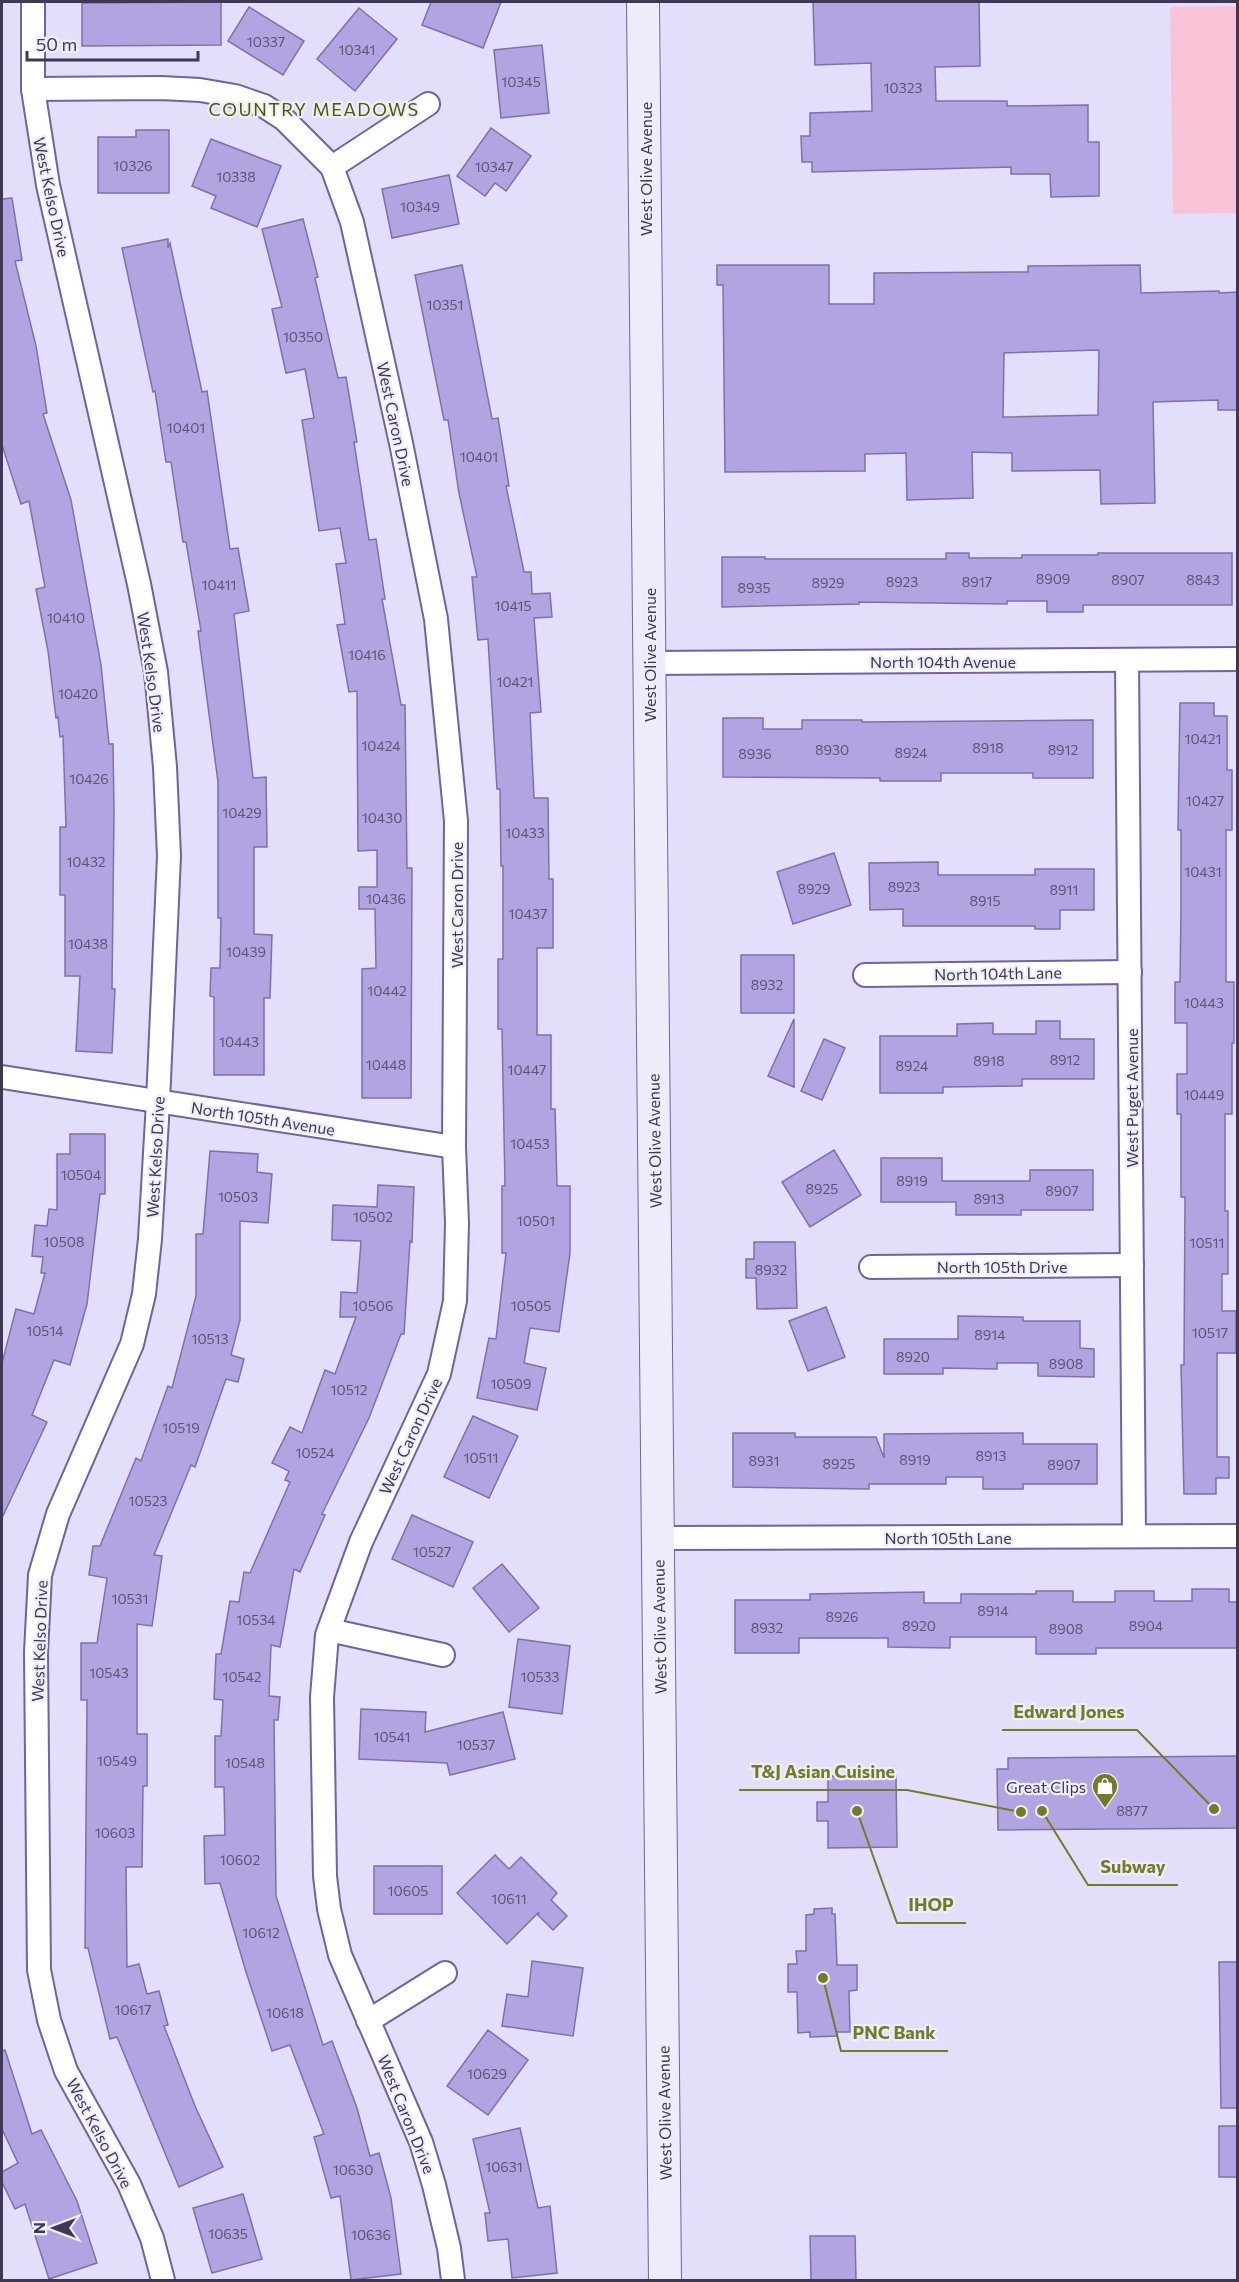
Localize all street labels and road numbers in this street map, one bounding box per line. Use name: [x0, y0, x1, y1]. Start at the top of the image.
street label: West Olive Avenue: [636, 102, 655, 236]
street label: West Kelso Drive: [30, 135, 74, 259]
street label: West Caron Drive: [374, 360, 418, 488]
street label: West Olive Avenue: [640, 588, 659, 722]
street label: West Kelso Drive: [134, 610, 170, 734]
street label: North 104th Avenue: [870, 652, 1016, 671]
street label: West Caron Drive: [447, 842, 466, 968]
street label: North 104th Lane: [934, 962, 1062, 984]
street label: West Puget Avenue: [1122, 1028, 1141, 1168]
street label: West Olive Avenue: [643, 1074, 665, 1208]
street label: West Kelso Drive: [142, 1096, 168, 1218]
street label: North 105th Avenue: [190, 1097, 336, 1139]
street label: North 105th Drive: [937, 1257, 1067, 1276]
street label: West Caron Drive: [375, 1375, 445, 1497]
street label: North 105th Lane: [884, 1528, 1012, 1547]
street label: West Olive Avenue: [648, 1560, 670, 1694]
street label: West Kelso Drive: [27, 1580, 51, 1702]
street label: West Olive Avenue: [653, 2046, 675, 2180]
street label: West Caron Drive: [375, 2052, 439, 2176]
street label: West Kelso Drive: [63, 2075, 137, 2191]

